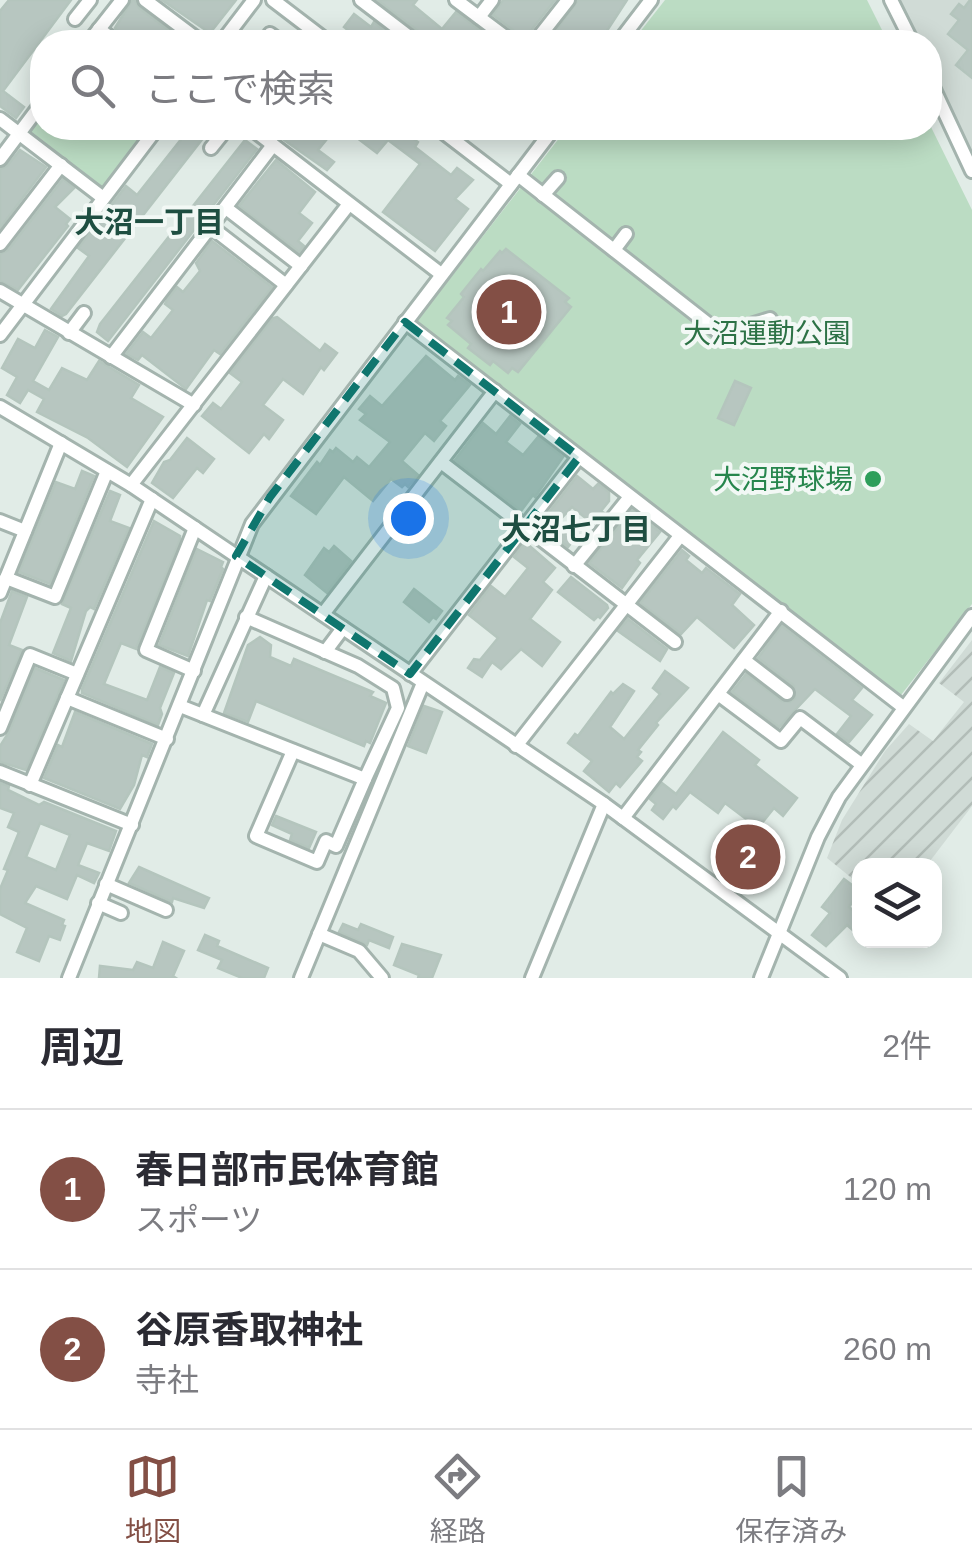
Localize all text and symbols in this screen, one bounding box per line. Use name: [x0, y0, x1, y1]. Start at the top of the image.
search box: [30, 30, 942, 140]
icon: search: [65, 58, 120, 113]
text: ここで検索: [145, 68, 335, 110]
district label: 大沼一丁目: [74, 206, 224, 239]
pin: 1: [476, 274, 542, 350]
park label: 大沼運動公園: [683, 318, 851, 349]
place label: 大沼野球場: [713, 464, 853, 495]
marker: 大沼野球場: [862, 468, 884, 490]
your location: [383, 493, 434, 544]
district label: 大沼七丁目: [501, 513, 651, 546]
pin: 2: [716, 820, 780, 894]
map controls: [852, 858, 942, 948]
button: layers: [852, 858, 942, 948]
text: 周辺: [40, 1024, 124, 1071]
text: 2件: [882, 1028, 932, 1064]
text: 春日部市民体育館: [135, 1149, 439, 1191]
text: 1: [64, 1171, 81, 1207]
text: 120 m: [843, 1171, 932, 1207]
text: スポーツ: [135, 1202, 262, 1238]
text: 谷原香取神社: [135, 1309, 363, 1351]
text: 2: [64, 1331, 81, 1367]
text: 260 m: [843, 1331, 932, 1367]
text: 寺社: [135, 1362, 199, 1398]
tab: 地図: [125, 1449, 181, 1549]
tab: 経路: [430, 1449, 486, 1549]
tab: 保存済み: [735, 1449, 847, 1549]

